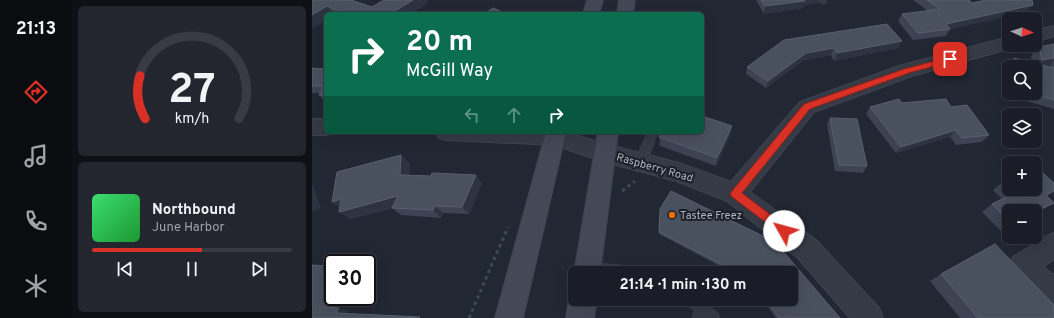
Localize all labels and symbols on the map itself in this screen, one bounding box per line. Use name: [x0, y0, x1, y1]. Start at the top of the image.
north arrow: [1002, 12, 1042, 52]
pin: [933, 42, 967, 76]
street label: Raspberry Road: [615, 150, 695, 186]
place label: Tastee Freez: [680, 209, 742, 223]
marker: Tastee Freez: [667, 210, 677, 220]
position arrow: [763, 210, 805, 252]
speed limit sign: 30: [324, 254, 376, 306]

